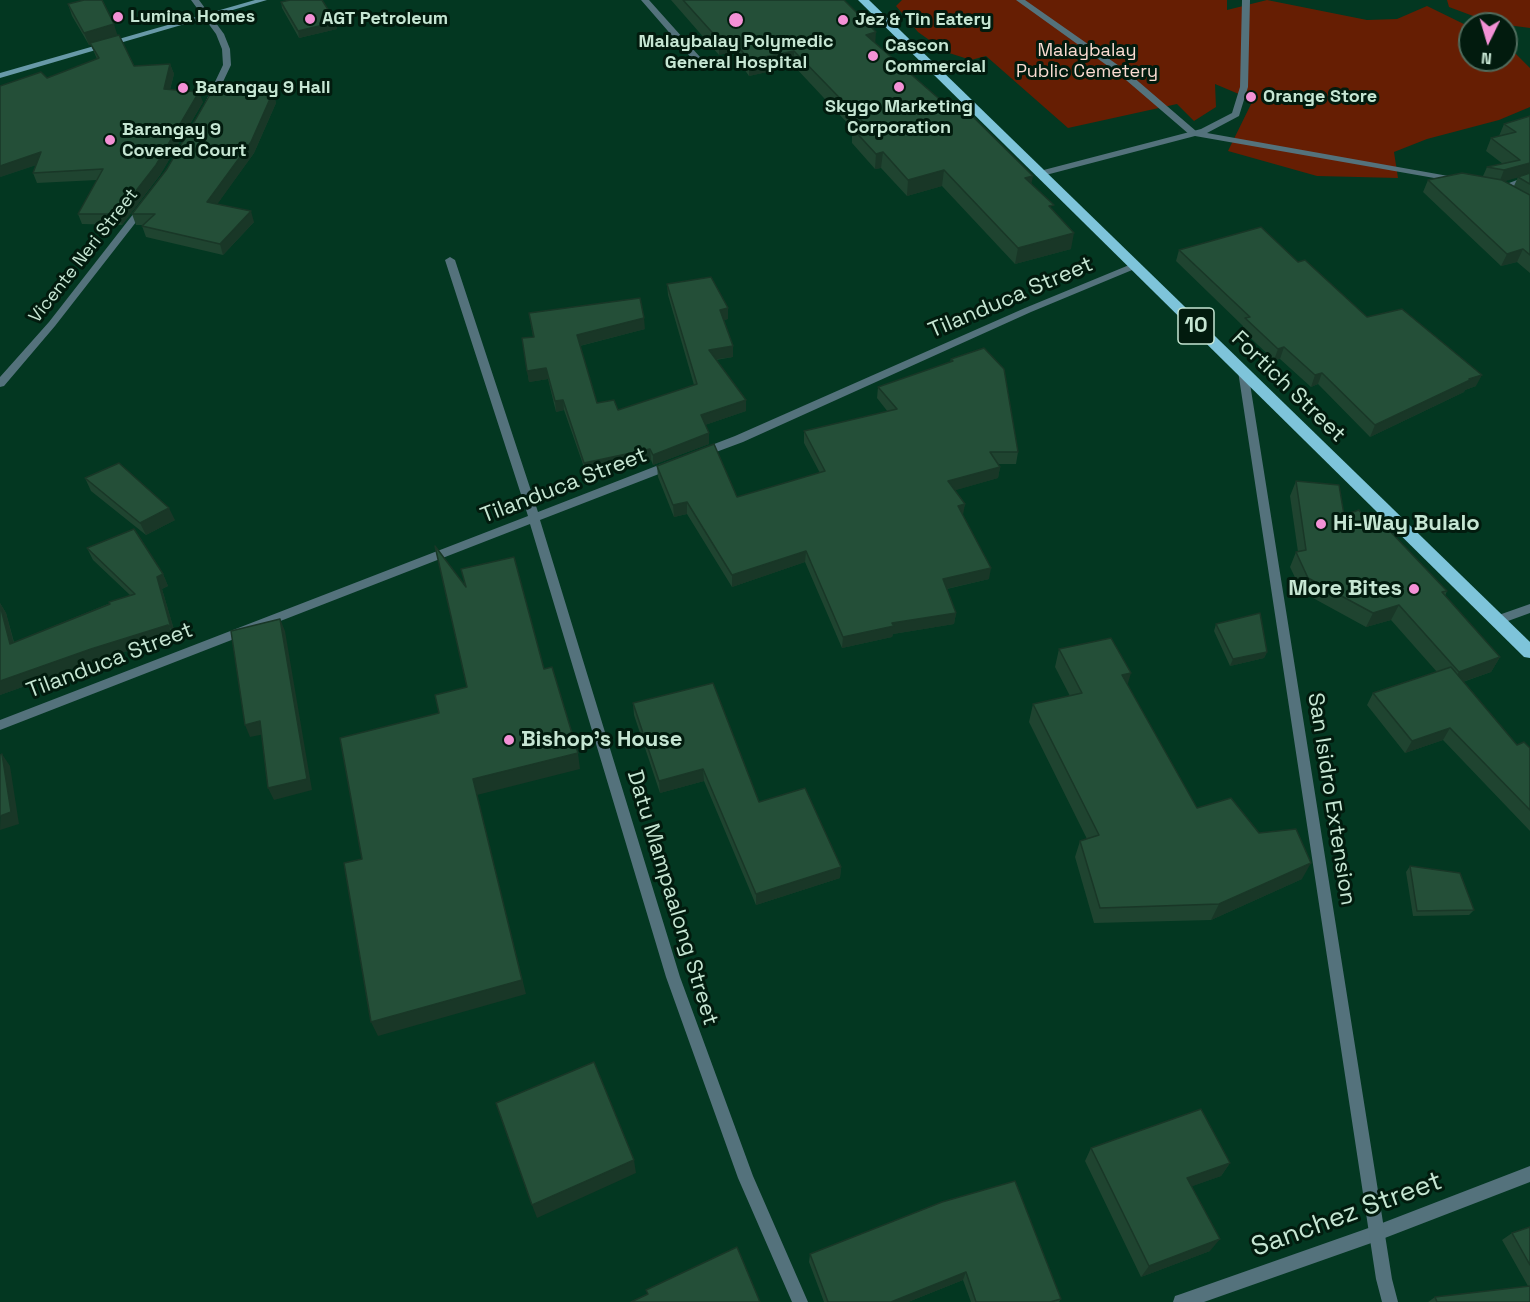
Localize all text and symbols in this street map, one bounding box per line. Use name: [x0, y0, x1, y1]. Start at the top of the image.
place label: Lumina Homes: [130, 6, 255, 28]
place label: AGT Petroleum: [322, 8, 448, 30]
place label: Jez & Tin Eatery: [855, 9, 992, 31]
marker: Lumina Homes: [111, 10, 125, 24]
marker: Malaybalay Polymedic General Hospital: [727, 11, 745, 29]
marker: AGT Petroleum: [303, 12, 317, 26]
north arrow: [1458, 12, 1518, 72]
marker: Jez & Tin Eatery: [836, 13, 850, 27]
place label: Malaybalay Polymedic General Hospital: [639, 31, 833, 74]
place label: Cascon Commercial: [885, 35, 986, 78]
park label: Malaybalay Public Cemetery: [1016, 40, 1158, 82]
text: N: [1480, 48, 1493, 69]
marker: Cascon Commercial: [866, 49, 880, 63]
place label: Barangay 9 Hall: [195, 77, 331, 99]
marker: Skygo Marketing Corporation: [892, 80, 906, 94]
marker: Barangay 9 Hall: [176, 81, 190, 95]
place label: Orange Store: [1263, 86, 1377, 108]
marker: Orange Store: [1244, 90, 1258, 104]
place label: Skygo Marketing Corporation: [825, 96, 973, 138]
place label: Barangay 9 Covered Court: [122, 119, 247, 162]
marker: Barangay 9 Covered Court: [103, 133, 117, 147]
street label: Vicente Neri Street: [25, 185, 143, 327]
street label: Tilanduca Street: [925, 251, 1097, 345]
road number: 10: [1178, 308, 1214, 344]
street label: Fortich Street: [1225, 326, 1351, 448]
street label: Tilanduca Street: [477, 442, 651, 530]
place label: Hi-Way Bulalo: [1333, 511, 1480, 537]
marker: Hi-Way Bulalo: [1314, 517, 1328, 531]
place label: More Bites: [1288, 576, 1402, 602]
marker: More Bites: [1407, 582, 1421, 596]
street label: Tilanduca Street: [23, 617, 197, 705]
street label: San Isidro Extension: [1301, 691, 1361, 907]
place label: Bishop's House: [521, 727, 683, 753]
marker: Bishop's House: [502, 733, 516, 747]
street label: Datu Mampaalong Street: [621, 767, 723, 1029]
street label: Sanchez Street: [1247, 1166, 1447, 1264]

